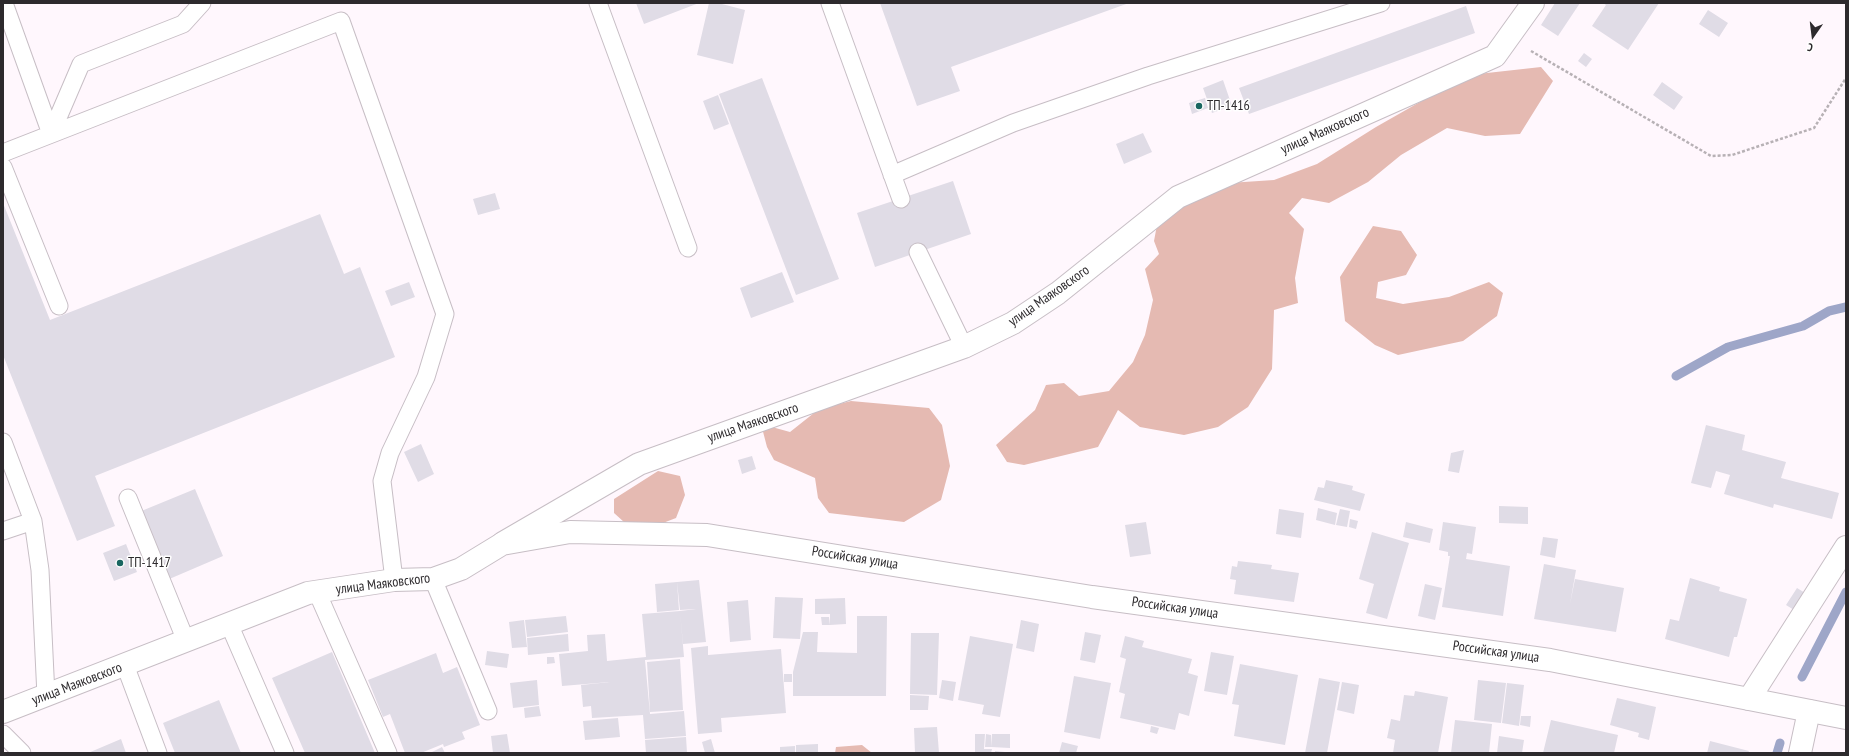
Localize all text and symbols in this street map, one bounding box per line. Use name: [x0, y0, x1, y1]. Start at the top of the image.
north arrow: [1793, 16, 1833, 56]
text: С: [1806, 40, 1814, 55]
place label: ТП-1416: [1207, 98, 1250, 114]
marker: ТП-1416: [1194, 101, 1204, 111]
street label: улица Маяковского: [1278, 104, 1372, 158]
street label: улица Маяковского: [1005, 262, 1093, 330]
street label: улица Маяковского: [705, 400, 801, 446]
street label: Российская улица: [811, 543, 899, 573]
place label: ТП-1417: [128, 555, 171, 571]
marker: ТП-1417: [115, 558, 125, 568]
street label: улица Маяковского: [335, 570, 431, 598]
street label: Российская улица: [1131, 594, 1219, 622]
street label: Российская улица: [1452, 638, 1540, 666]
street label: улица Маяковского: [30, 659, 124, 709]

